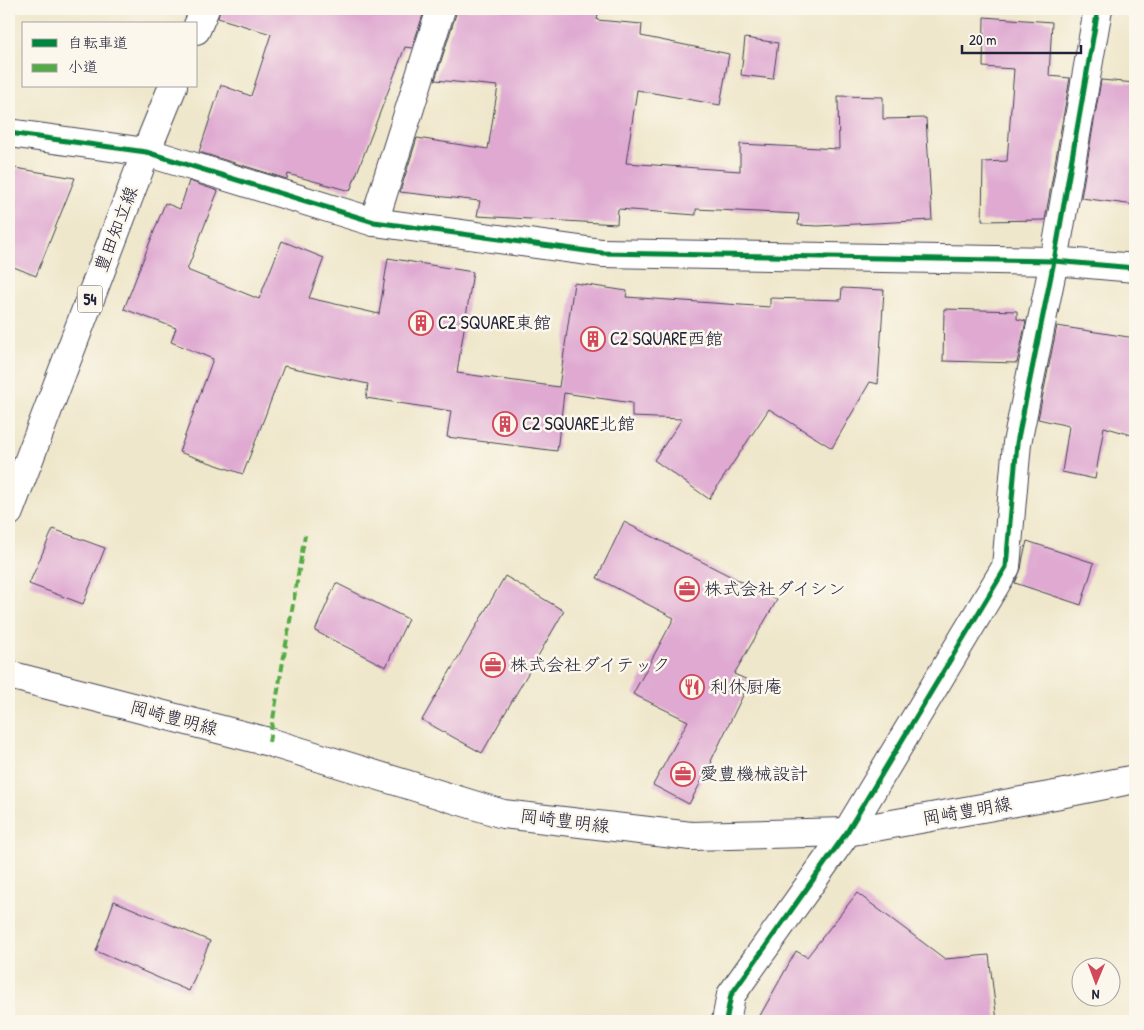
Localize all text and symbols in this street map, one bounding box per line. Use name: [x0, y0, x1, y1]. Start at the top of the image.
legend: [22, 22, 198, 88]
scale bar: [962, 22, 1080, 54]
text: 20 m: [969, 29, 996, 50]
text: 自転車道: [68, 32, 128, 53]
text: 小道: [68, 56, 98, 77]
street label: 豊田知立線: [88, 182, 143, 275]
road number: 54: [78, 286, 102, 312]
building icon: C2 SQUARE東館: [408, 310, 434, 336]
place label: C2 SQUARE東館: [438, 310, 551, 335]
building icon: C2 SQUARE西館: [580, 326, 606, 352]
place label: C2 SQUARE西館: [610, 326, 723, 351]
building icon: C2 SQUARE北館: [492, 411, 518, 437]
place label: C2 SQUARE北館: [522, 411, 635, 436]
office icon: 株式会社ダイシン: [674, 576, 700, 602]
place label: 株式会社ダイシン: [704, 576, 846, 601]
office icon: 株式会社ダイテック: [480, 652, 506, 678]
place label: 株式会社ダイテック: [510, 652, 670, 677]
restaurant icon: 利休厨庵: [679, 674, 705, 700]
place label: 利休厨庵: [710, 674, 782, 699]
street label: 岡崎豊明線: [127, 694, 221, 741]
office icon: 愛豊機械設計: [670, 761, 696, 787]
place label: 愛豊機械設計: [700, 761, 808, 786]
street label: 岡崎豊明線: [920, 790, 1013, 831]
street label: 岡崎豊明線: [519, 803, 611, 838]
north arrow: [1072, 958, 1122, 1008]
text: N: [1091, 986, 1100, 1005]

